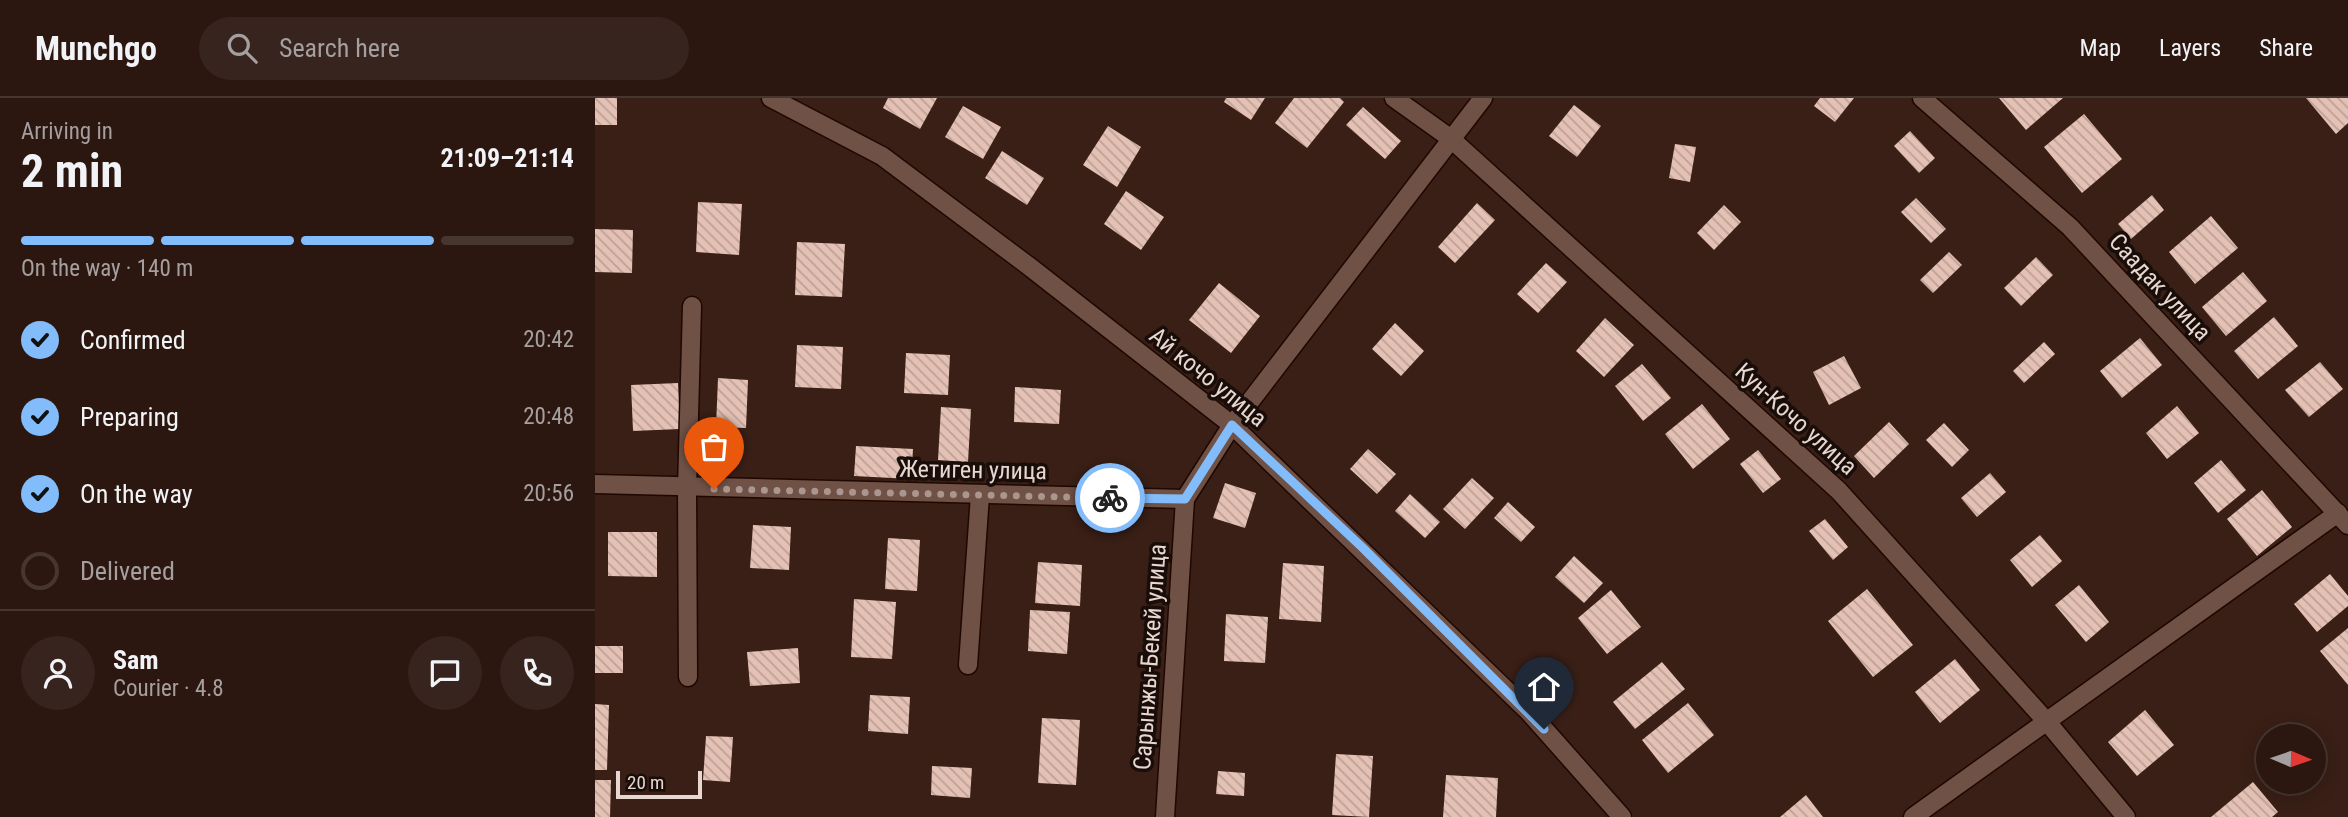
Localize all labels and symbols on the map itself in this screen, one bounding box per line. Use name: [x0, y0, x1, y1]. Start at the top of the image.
street label: Саадак улица: [2103, 228, 2217, 346]
street label: Ай кочо улица: [1144, 321, 1272, 433]
street label: Кун-Кочо улица: [1730, 357, 1862, 481]
pin: [684, 417, 744, 489]
street label: Жетиген улица: [899, 455, 1047, 485]
courier: [1075, 463, 1145, 533]
street label: Сарынжы-Бекей улица: [1128, 543, 1172, 771]
pin: [1514, 657, 1574, 729]
north arrow: [2256, 724, 2326, 794]
scale bar: [616, 768, 702, 800]

